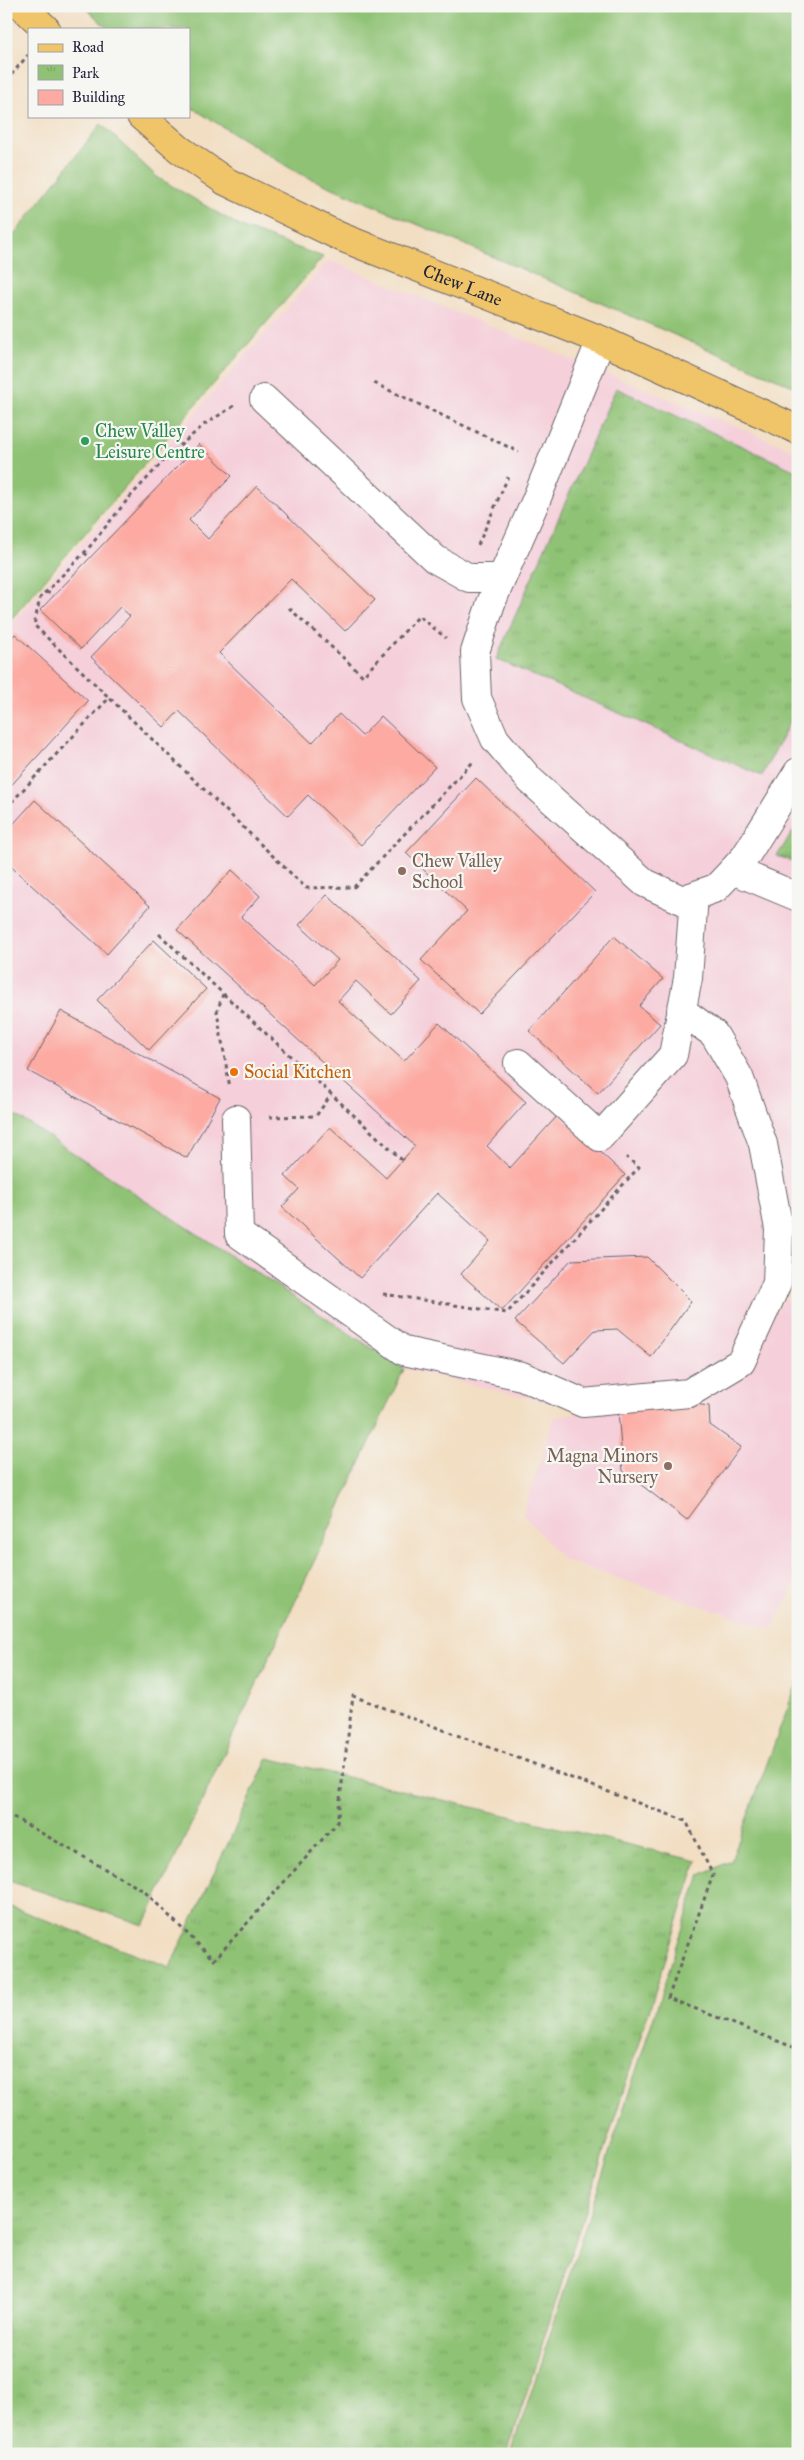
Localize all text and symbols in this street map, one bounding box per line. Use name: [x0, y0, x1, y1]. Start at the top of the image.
legend: [28, 28, 190, 118]
text: Road: [72, 38, 104, 56]
text: Park: [72, 64, 99, 82]
text: Building: [72, 88, 126, 106]
street label: Chew Lane: [420, 260, 506, 311]
place label: Chew Valley Leisure Centre: [95, 420, 205, 463]
marker: Chew Valley Leisure Centre: [79, 435, 91, 447]
place label: Chew Valley School: [412, 850, 502, 893]
marker: Chew Valley School: [396, 865, 408, 877]
place label: Social Kitchen: [244, 1061, 351, 1083]
marker: Social Kitchen: [228, 1066, 240, 1078]
place label: Magna Minors Nursery: [547, 1445, 659, 1488]
marker: Magna Minors Nursery: [662, 1460, 674, 1472]

